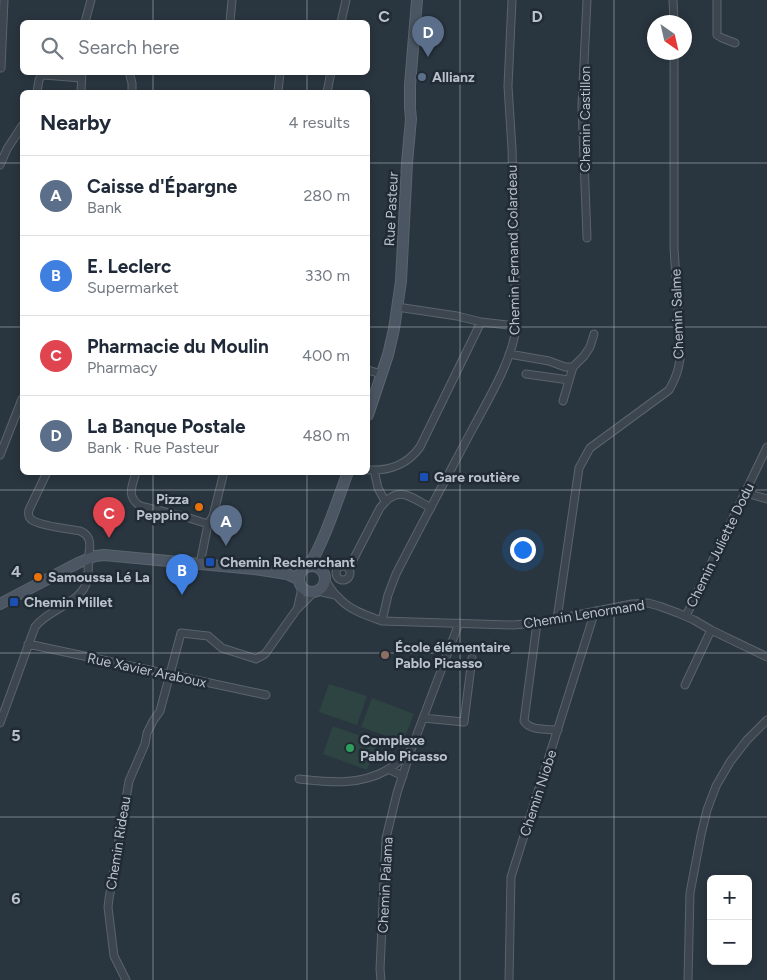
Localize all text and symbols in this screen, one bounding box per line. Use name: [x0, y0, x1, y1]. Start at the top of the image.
text: C: [378, 7, 390, 26]
text: D: [531, 7, 543, 26]
north arrow: [647, 15, 692, 60]
pin: D: [412, 16, 444, 57]
search box: [20, 20, 370, 75]
icon: search: [38, 34, 66, 62]
text: Search here: [78, 36, 180, 59]
street label: Chemin Castillon: [577, 66, 594, 172]
place label: Allianz: [432, 69, 475, 86]
marker: Allianz: [416, 71, 428, 83]
text: Nearby: [40, 110, 111, 135]
text: 4 results: [289, 113, 350, 132]
street label: Chemin Fernand Colardeau: [504, 165, 523, 335]
street label: Rue Pasteur: [381, 171, 402, 247]
text: Caisse d'Épargne: [87, 175, 237, 198]
text: A: [50, 186, 62, 205]
text: 280 m: [303, 186, 350, 205]
text: Bank: [87, 198, 122, 217]
text: E. Leclerc: [87, 255, 171, 278]
text: B: [51, 266, 61, 285]
text: 330 m: [305, 266, 350, 285]
street label: Chemin Salme: [667, 268, 688, 359]
text: Supermarket: [87, 278, 179, 297]
text: Pharmacie du Moulin: [87, 335, 269, 358]
text: C: [50, 346, 62, 365]
text: 400 m: [302, 346, 350, 365]
text: Pharmacy: [87, 358, 157, 377]
text: La Banque Postale: [87, 415, 245, 438]
text: D: [50, 426, 62, 445]
text: 480 m: [302, 426, 350, 445]
text: Bank · Rue Pasteur: [87, 438, 219, 457]
place label: Gare routière: [434, 469, 520, 486]
marker: Gare routière: [418, 471, 430, 483]
street label: Chemin Juliette Dodu: [683, 480, 758, 610]
place label: Pizza Peppino: [136, 491, 189, 524]
pin: C: [93, 497, 125, 538]
marker: Pizza Peppino: [193, 501, 205, 513]
pin: A: [210, 505, 242, 546]
your location: [510, 537, 536, 563]
pin: B: [166, 554, 198, 595]
place label: Chemin Recherchant: [220, 554, 356, 571]
marker: Chemin Recherchant: [204, 556, 216, 568]
text: 4: [11, 562, 21, 581]
place label: Samoussa Lé La: [48, 569, 150, 586]
marker: Samoussa Lé La: [32, 571, 44, 583]
place label: Chemin Millet: [24, 594, 113, 611]
marker: Chemin Millet: [8, 596, 20, 608]
street label: Chemin Lenormand: [522, 597, 646, 632]
place label: École élémentaire Pablo Picasso: [395, 639, 510, 672]
marker: École élémentaire Pablo Picasso: [379, 649, 391, 661]
street label: Rue Xavier Araboux: [86, 650, 208, 692]
text: 5: [11, 726, 21, 745]
place label: Complexe Pablo Picasso: [360, 732, 447, 765]
marker: Complexe Pablo Picasso: [344, 742, 356, 754]
street label: Chemin Niobe: [516, 747, 561, 839]
street label: Chemin Rideau: [103, 795, 134, 891]
street label: Chemin Palama: [374, 836, 397, 934]
map controls: [707, 875, 752, 965]
button: +: [707, 875, 752, 920]
text: 6: [11, 889, 21, 908]
button: −: [707, 920, 752, 965]

